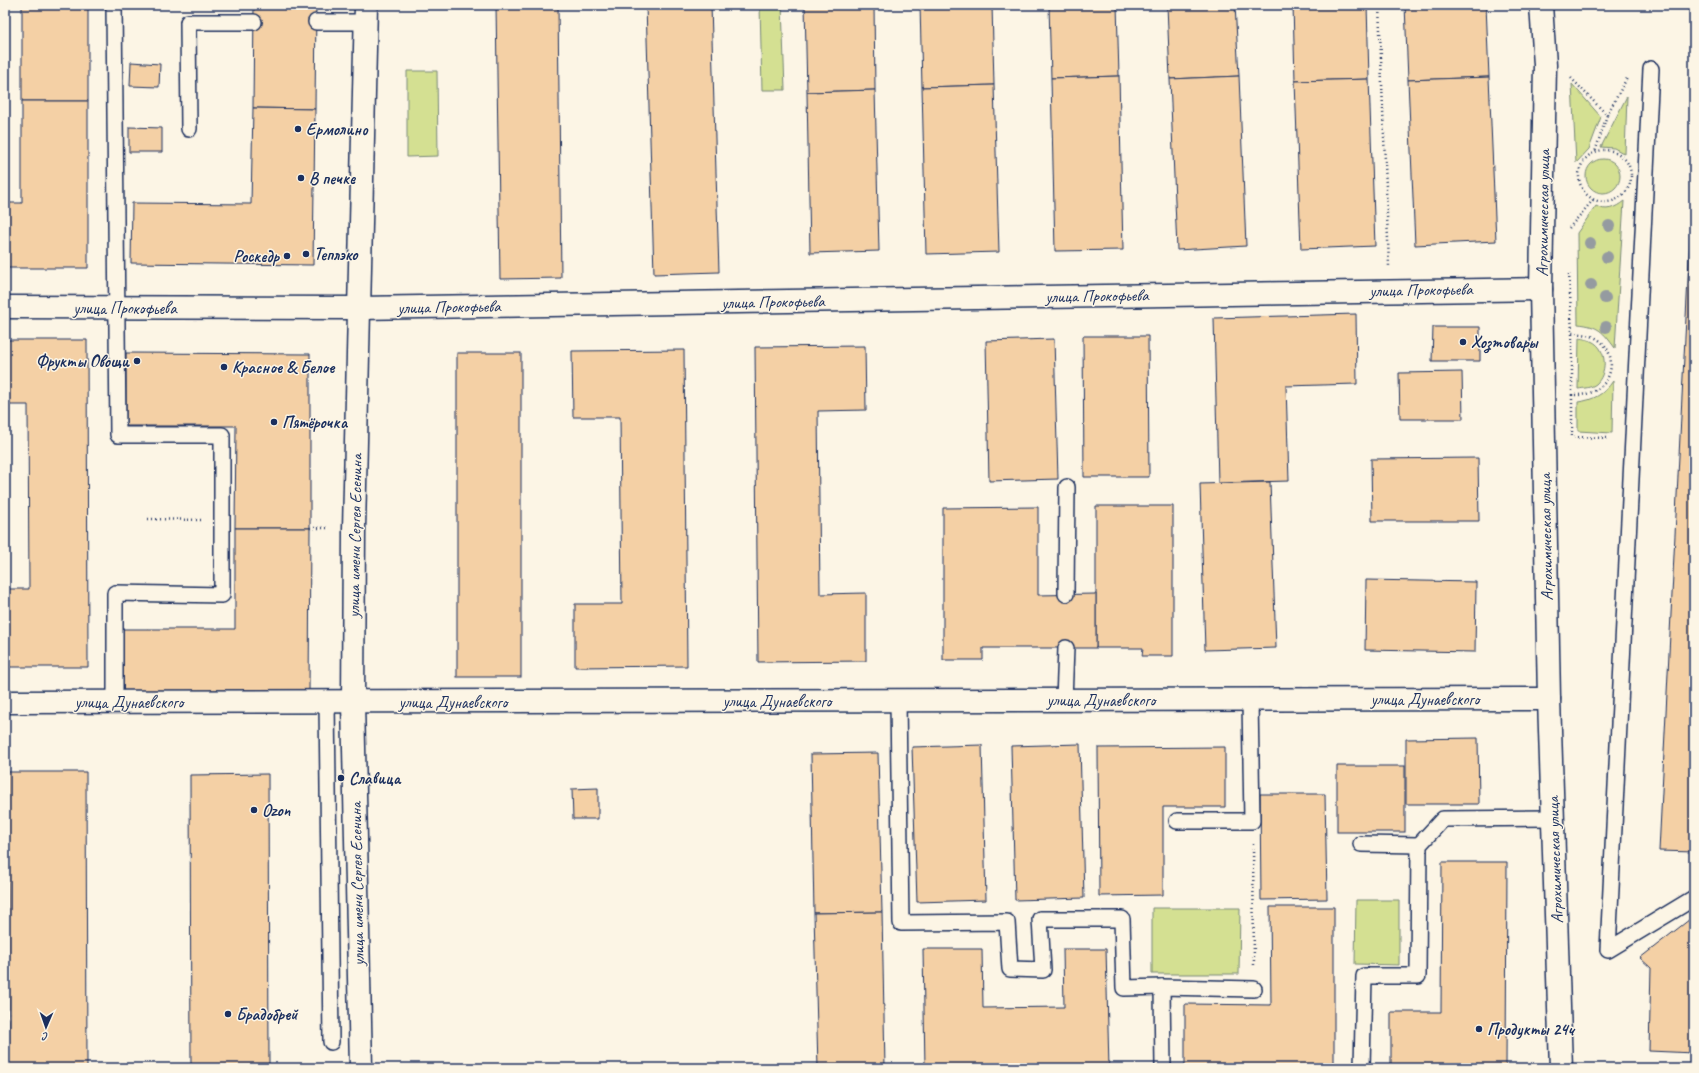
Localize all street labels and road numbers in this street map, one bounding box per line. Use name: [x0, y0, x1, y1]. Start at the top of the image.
street label: Агрохимическая улица: [1531, 147, 1555, 277]
street label: улица Прокофьева: [1368, 279, 1474, 301]
street label: улица Прокофьева: [1044, 285, 1150, 307]
street label: улица Прокофьева: [720, 291, 826, 313]
street label: улица Прокофьева: [396, 296, 502, 318]
street label: улица Прокофьева: [72, 298, 178, 319]
street label: улица имени Сергея Есенина: [343, 452, 367, 619]
street label: Агрохимическая улица: [1534, 471, 1558, 601]
street label: улица Дунаевского: [1370, 689, 1481, 710]
street label: улица Дунаевского: [1046, 690, 1157, 711]
street label: улица Дунаевского: [722, 691, 833, 712]
street label: улица Дунаевского: [74, 692, 185, 713]
street label: улица Дунаевского: [398, 692, 509, 713]
street label: Агрохимическая улица: [1542, 794, 1568, 924]
street label: улица имени Сергея Есенина: [345, 800, 369, 967]

